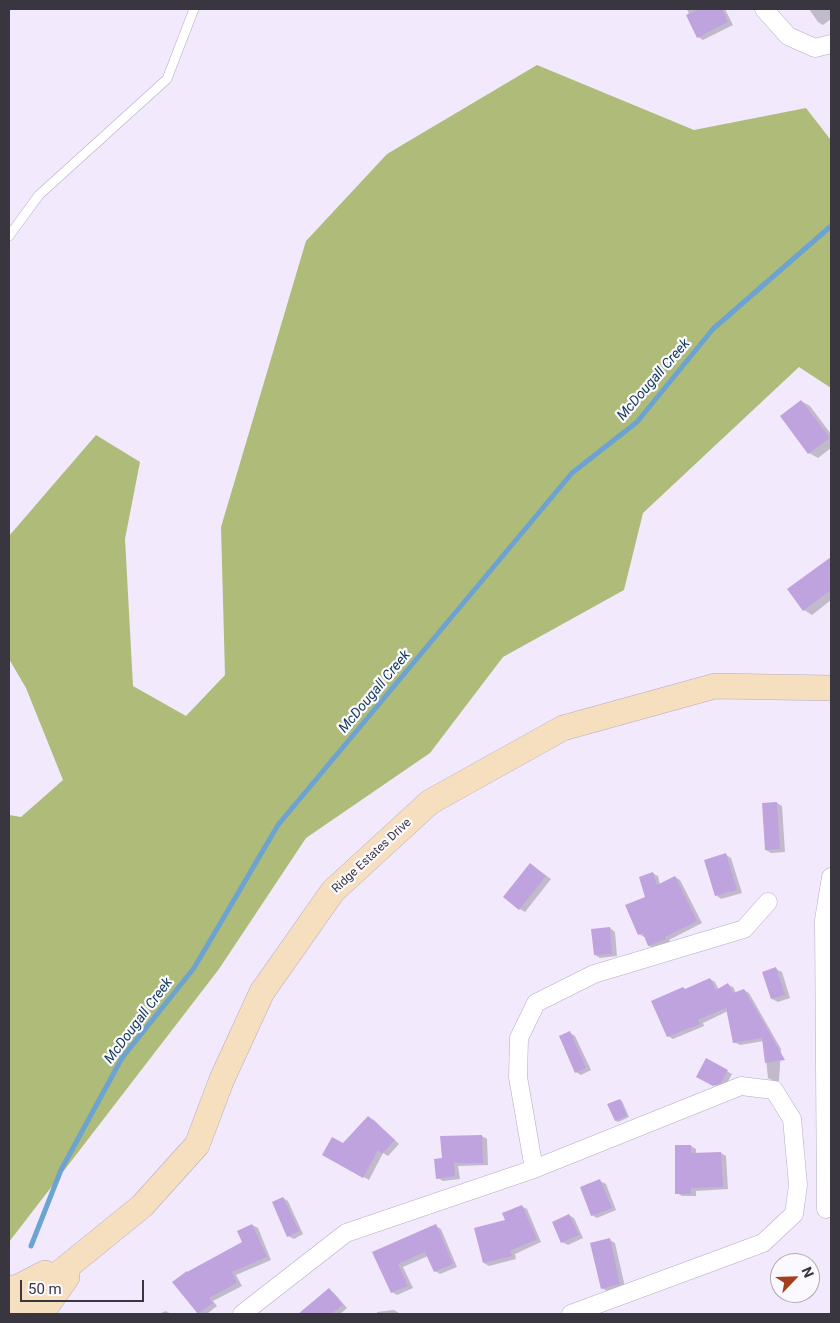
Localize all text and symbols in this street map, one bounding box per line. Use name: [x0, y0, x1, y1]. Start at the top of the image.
water label: McDougall Creek: [614, 336, 694, 424]
water label: McDougall Creek: [336, 647, 414, 737]
street label: Ridge Estates Drive: [329, 816, 415, 896]
water label: McDougall Creek: [101, 975, 177, 1067]
north arrow: [770, 1253, 820, 1303]
text: N: [798, 1265, 817, 1280]
scale bar: [22, 1270, 146, 1302]
text: 50 m: [28, 1280, 62, 1298]

